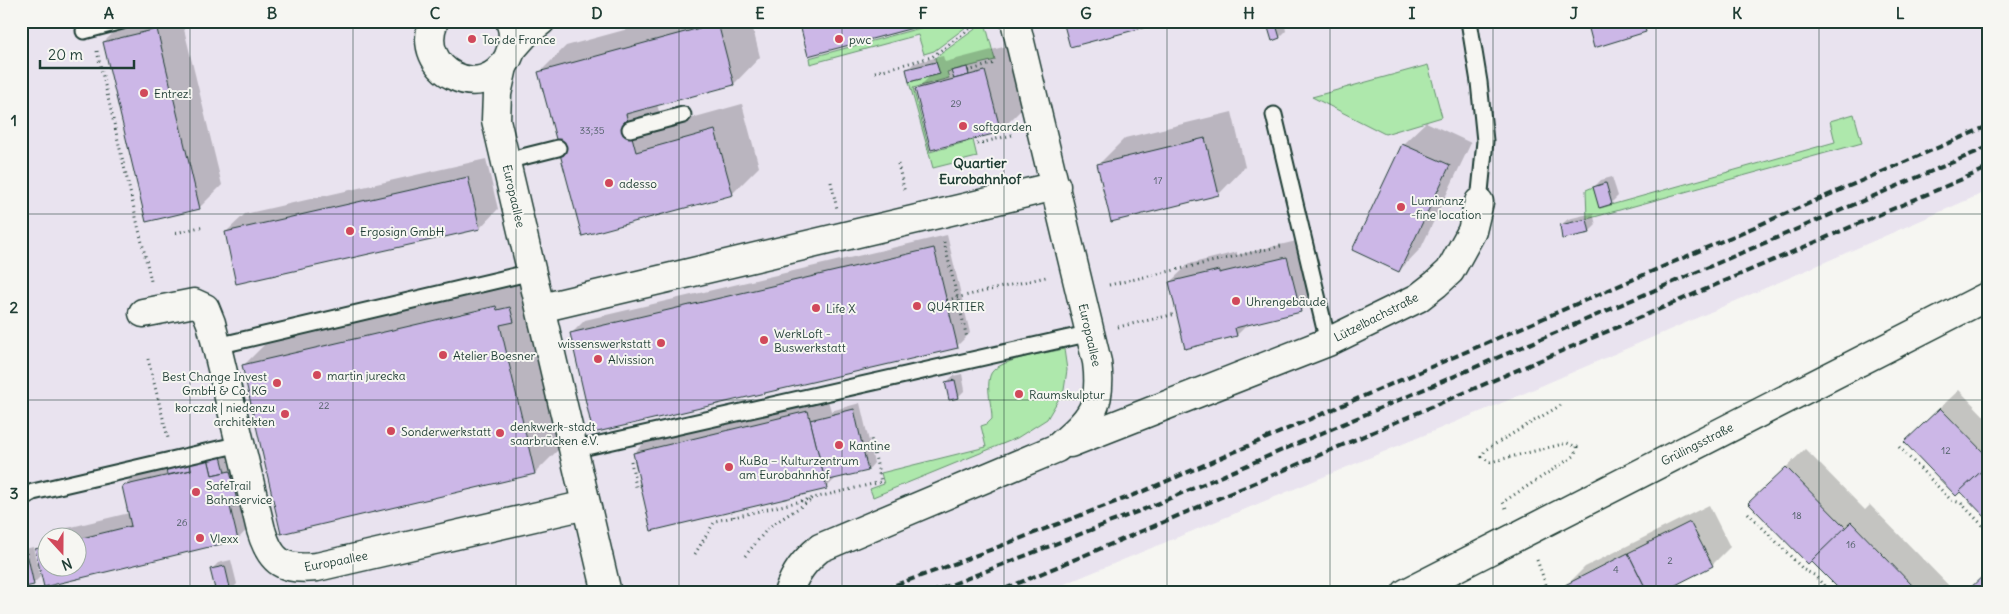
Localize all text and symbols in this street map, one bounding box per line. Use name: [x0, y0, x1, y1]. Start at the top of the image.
text: A: [104, 3, 114, 23]
text: B: [267, 3, 278, 23]
text: C: [430, 3, 441, 23]
text: D: [591, 3, 603, 23]
text: E: [755, 3, 765, 23]
text: F: [918, 3, 928, 23]
text: G: [1080, 3, 1092, 23]
text: H: [1243, 3, 1255, 23]
text: I: [1409, 3, 1416, 23]
text: J: [1570, 3, 1579, 23]
text: K: [1732, 3, 1742, 23]
text: L: [1896, 3, 1905, 23]
place label: Tor de France: [482, 32, 556, 47]
place label: pwc: [849, 32, 871, 47]
marker: Tor de France: [466, 33, 478, 45]
marker: pwc: [833, 33, 845, 45]
scale bar: [40, 38, 134, 70]
text: 20 m: [48, 45, 83, 64]
place label: Entrez!: [154, 86, 192, 101]
marker: Entrez!: [138, 87, 150, 99]
house number: 29: [950, 97, 962, 110]
text: 1: [11, 110, 17, 130]
place label: softgarden: [973, 119, 1032, 134]
marker: softgarden: [957, 120, 969, 132]
house number: 33;35: [579, 124, 605, 137]
district label: Quartier Eurobahnhof: [939, 154, 1022, 188]
street label: Europaallee: [499, 163, 529, 229]
house number: 17: [1154, 174, 1163, 187]
place label: adesso: [619, 176, 657, 191]
marker: adesso: [603, 177, 615, 189]
place label: Luminanz -fine location: [1411, 193, 1482, 222]
marker: Luminanz -fine location: [1395, 201, 1407, 213]
place label: Ergosign GmbH: [360, 224, 445, 239]
marker: Ergosign GmbH: [344, 225, 356, 237]
street label: Lützelbachstraße: [1331, 289, 1421, 345]
place label: Uhrengebäude: [1246, 294, 1326, 309]
marker: Uhrengebäude: [1230, 295, 1242, 307]
text: 2: [10, 297, 19, 317]
place label: QU4RTIER: [927, 299, 985, 314]
marker: QU4RTIER: [911, 300, 923, 312]
place label: Life X: [826, 301, 856, 316]
marker: Life X: [810, 302, 822, 314]
street label: Europaallee: [1075, 302, 1105, 368]
place label: WerkLoft - Buswerkstatt: [774, 326, 846, 355]
marker: WerkLoft - Buswerkstatt: [758, 334, 770, 346]
place label: wissenswerkstatt: [558, 336, 651, 351]
marker: wissenswerkstatt: [655, 337, 667, 349]
place label: Atelier Boesner: [453, 348, 536, 363]
marker: Atelier Boesner: [437, 349, 449, 361]
place label: Alvission: [608, 352, 654, 367]
marker: Alvission: [592, 353, 604, 365]
place label: martin jurecka: [327, 368, 406, 383]
place label: Best Change Invest GmbH & Co. KG: [162, 369, 267, 398]
marker: martin jurecka: [311, 369, 323, 381]
marker: Best Change Invest GmbH & Co. KG: [271, 377, 283, 389]
place label: Raumskulptur: [1029, 387, 1105, 402]
marker: Raumskulptur: [1013, 388, 1025, 400]
house number: 22: [319, 399, 330, 412]
place label: korczak | niedenzu architekten: [175, 400, 275, 429]
marker: korczak | niedenzu architekten: [279, 408, 291, 420]
place label: denkwerk-stadt saarbrücken e.V.: [510, 419, 599, 448]
street label: Grülingsstraße: [1658, 419, 1736, 469]
place label: Sonderwerkstatt: [401, 424, 491, 439]
marker: Sonderwerkstatt: [385, 425, 397, 437]
marker: denkwerk-stadt saarbrücken e.V.: [494, 427, 506, 439]
place label: Kantine: [849, 438, 890, 453]
marker: Kantine: [833, 439, 845, 451]
house number: 12: [1941, 444, 1951, 457]
place label: KuBa – Kulturzentrum am Eurobahnhof: [739, 453, 859, 482]
marker: KuBa – Kulturzentrum am Eurobahnhof: [723, 461, 735, 473]
place label: SafeTrail Bahnservice: [206, 478, 272, 507]
text: 3: [9, 483, 19, 503]
marker: SafeTrail Bahnservice: [190, 486, 202, 498]
house number: 18: [1792, 509, 1802, 522]
house number: 26: [176, 516, 188, 529]
north arrow: [38, 526, 88, 576]
place label: Vlexx: [210, 531, 239, 546]
marker: Vlexx: [194, 532, 206, 544]
house number: 16: [1846, 538, 1856, 551]
street label: Europaallee: [303, 548, 369, 574]
text: N: [59, 554, 74, 574]
house number: 2: [1667, 554, 1673, 567]
house number: 4: [1613, 563, 1619, 576]

